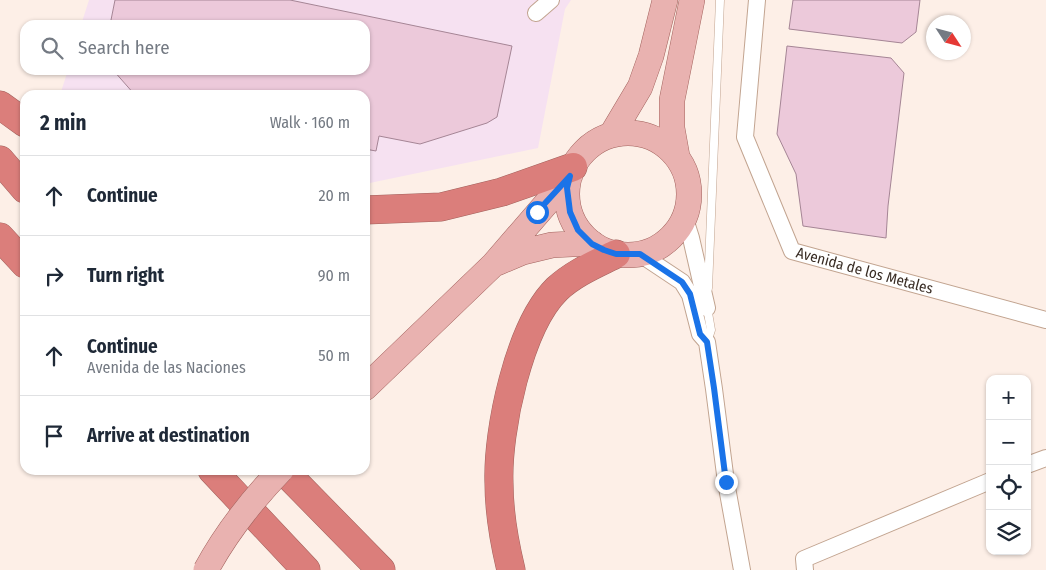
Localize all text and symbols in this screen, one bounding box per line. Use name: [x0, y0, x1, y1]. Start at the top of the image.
north arrow: [926, 15, 971, 60]
search box: [20, 20, 370, 75]
icon: search: [38, 34, 66, 62]
text: Search here: [78, 36, 170, 59]
text: 2 min: [40, 110, 87, 136]
text: Walk · 160 m: [270, 113, 350, 132]
icon: ahead: [40, 182, 68, 210]
text: Continue: [87, 184, 158, 207]
text: 20 m: [319, 186, 350, 205]
route start: [526, 201, 549, 224]
street label: Avenida de los Metales: [794, 244, 935, 298]
icon: right: [40, 262, 68, 290]
text: Turn right: [87, 264, 164, 287]
text: 90 m: [318, 266, 350, 285]
text: Continue: [87, 335, 158, 358]
icon: ahead: [40, 342, 68, 370]
text: 50 m: [318, 346, 350, 365]
text: Avenida de las Naciones: [87, 358, 246, 377]
map controls: [986, 375, 1031, 555]
button: +: [986, 375, 1031, 420]
button: −: [986, 420, 1031, 465]
icon: arrive: [40, 422, 68, 450]
text: Arrive at destination: [87, 424, 250, 447]
button: locate: [986, 465, 1031, 510]
route end: [715, 471, 738, 494]
button: layers: [986, 510, 1031, 555]

